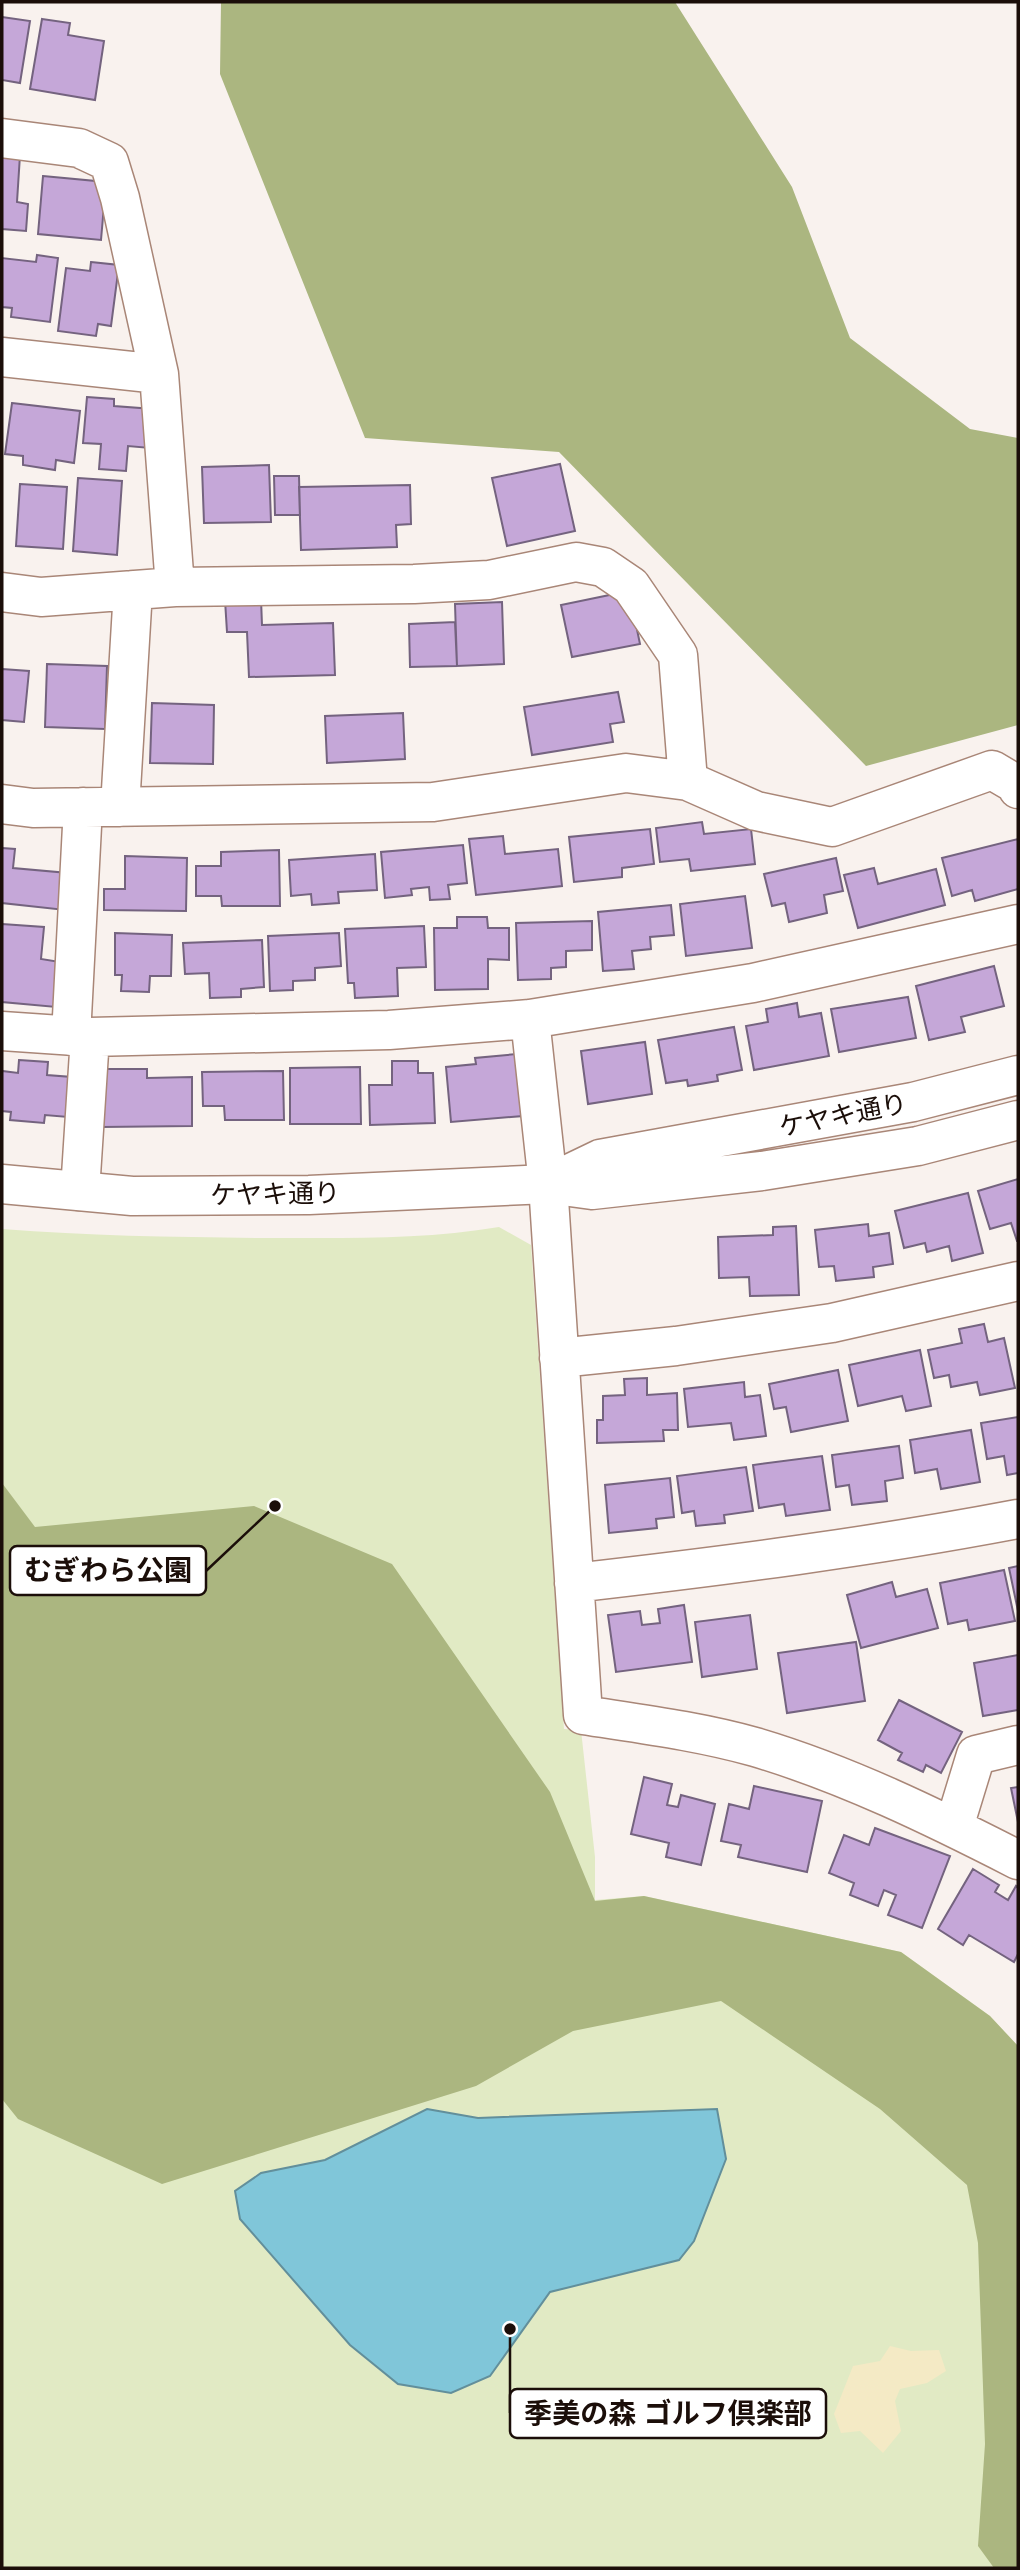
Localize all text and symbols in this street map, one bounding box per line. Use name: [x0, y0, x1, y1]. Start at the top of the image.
street label: ケヤキ通り: [776, 1086, 910, 1143]
street label: ケヤキ通り: [210, 1176, 340, 1211]
callout: むぎわら公園: [10, 1546, 206, 1595]
text: むぎわら公園: [24, 1552, 192, 1587]
callout: 季美の森 ゴルフ倶楽部: [510, 2389, 826, 2438]
text: 季美の森 ゴルフ倶楽部: [524, 2395, 812, 2430]

